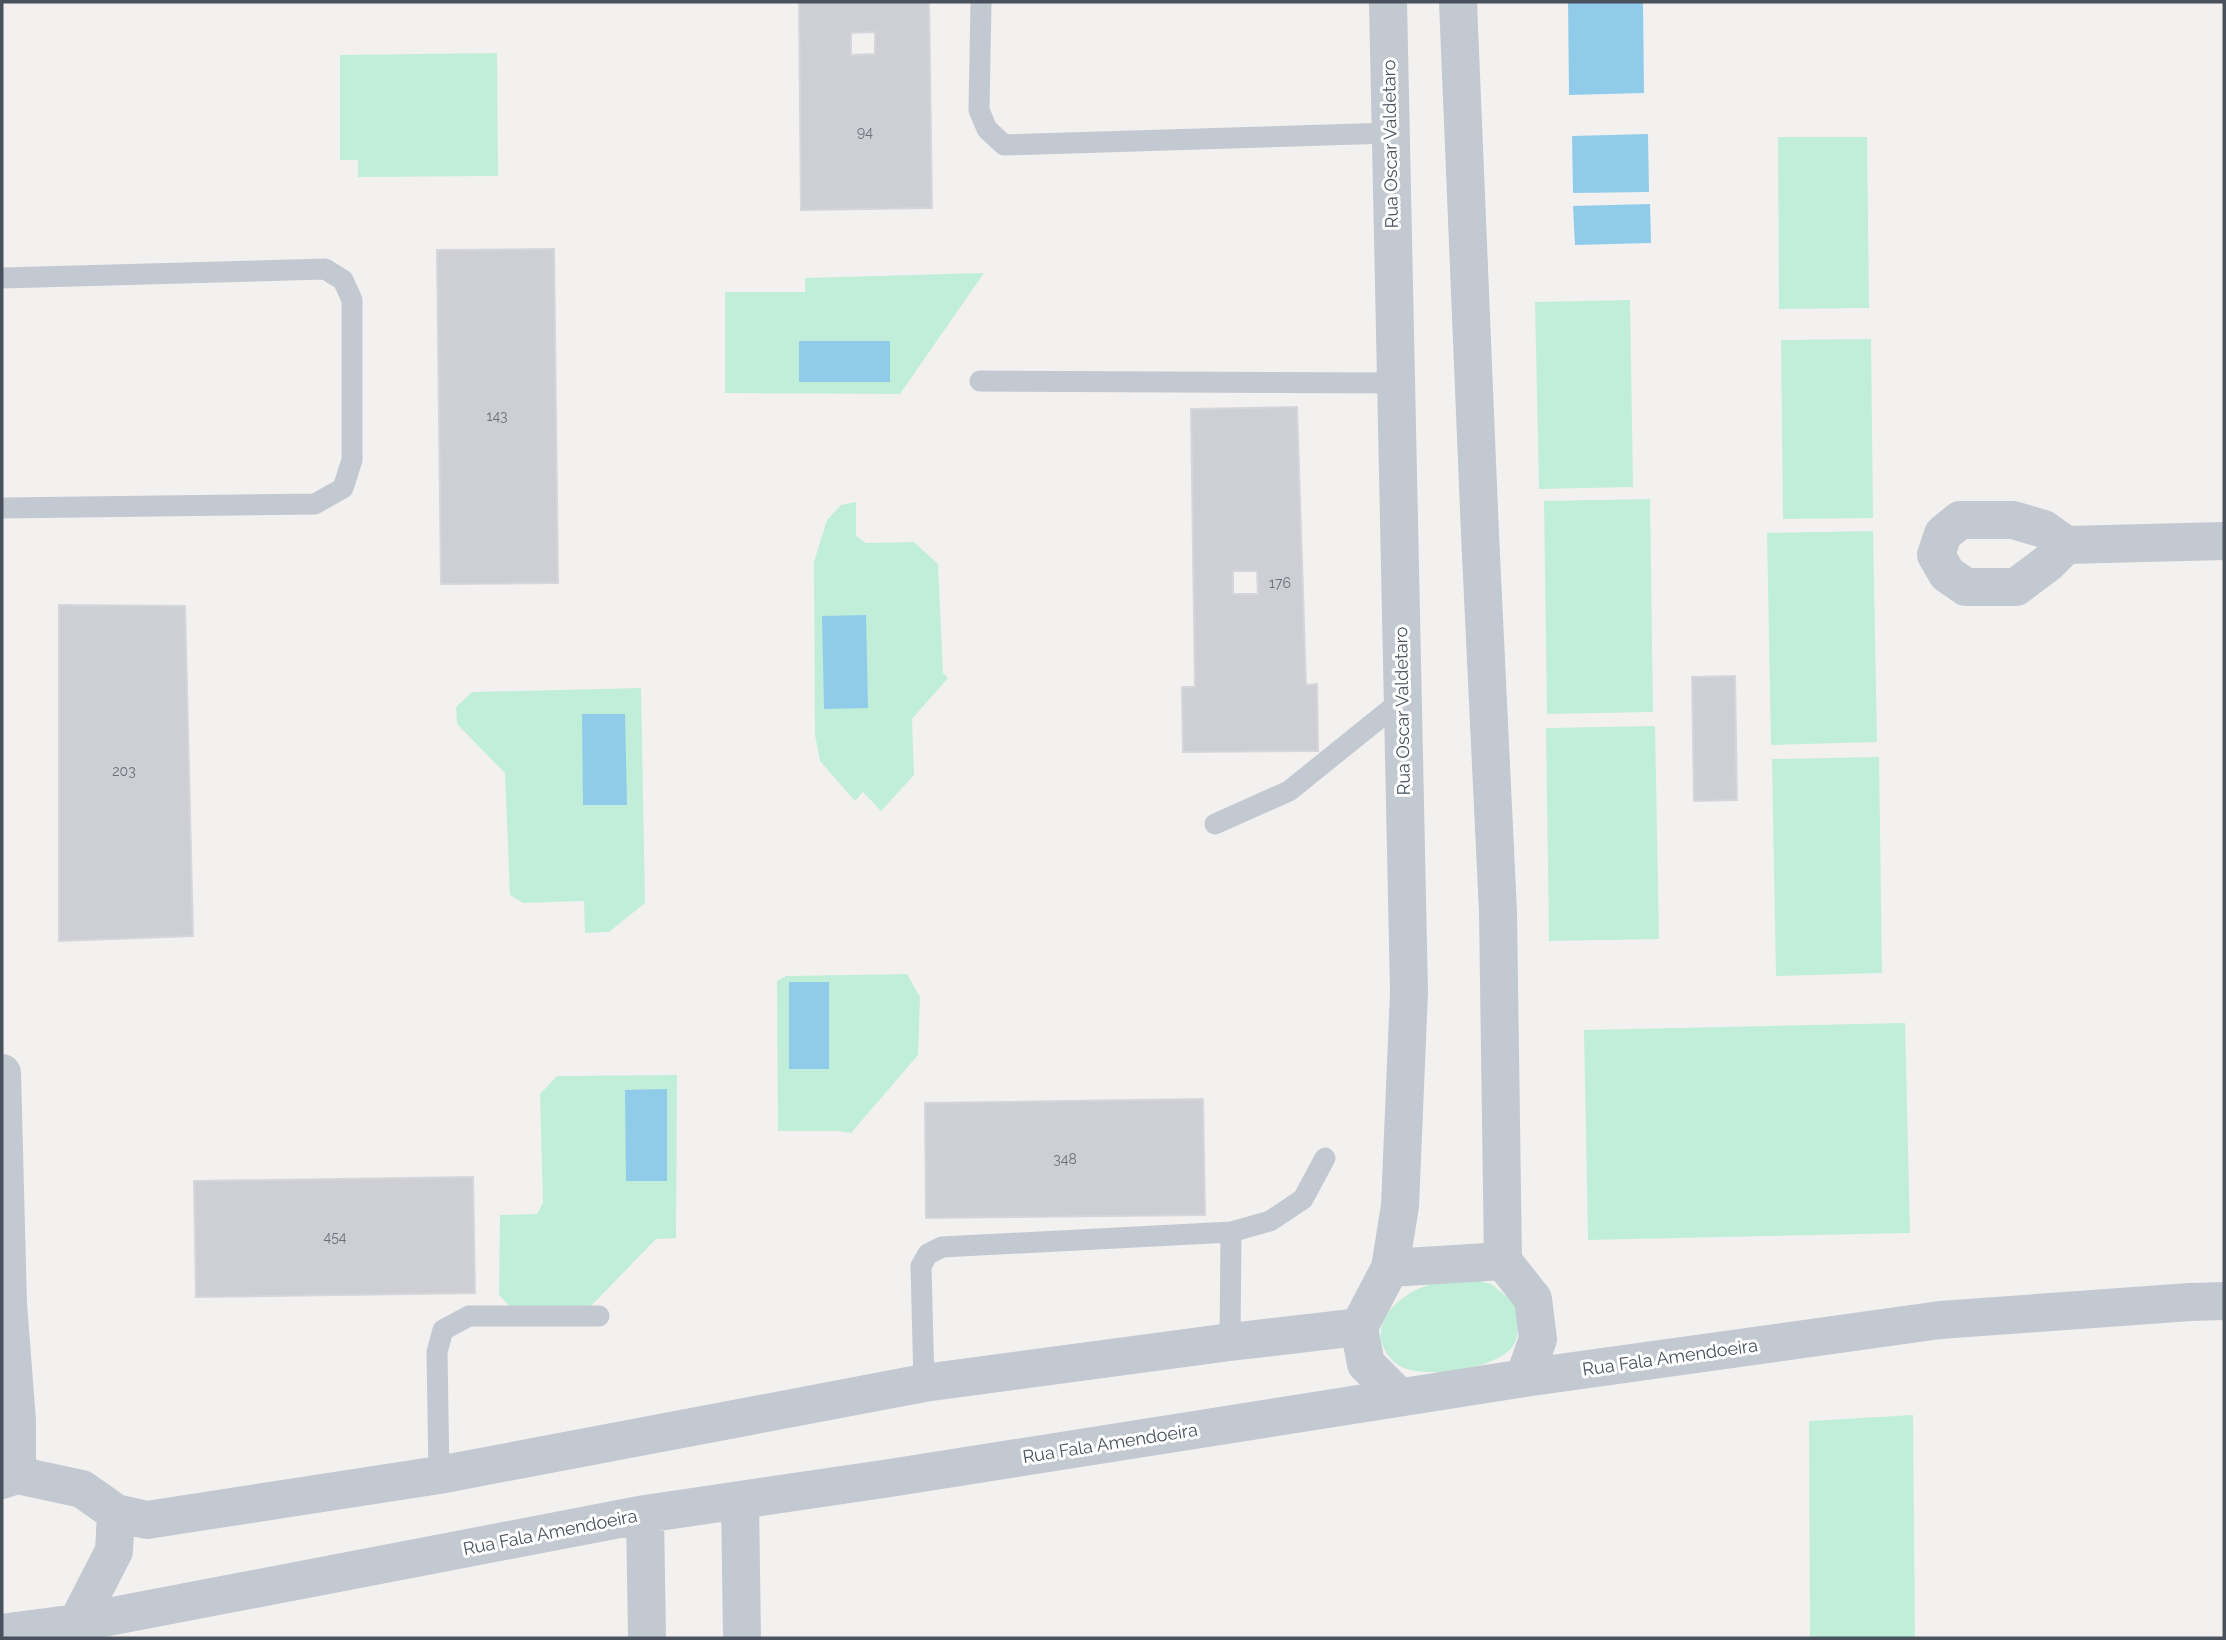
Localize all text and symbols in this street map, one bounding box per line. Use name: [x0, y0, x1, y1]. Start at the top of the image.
street label: Rua Oscar Valdetaro: [1378, 59, 1402, 229]
house number: 94: [857, 124, 873, 140]
house number: 143: [486, 408, 508, 424]
house number: 176: [1269, 575, 1291, 591]
street label: Rua Oscar Valdetaro: [1390, 626, 1414, 796]
house number: 203: [112, 763, 136, 779]
house number: 348: [1053, 1151, 1077, 1167]
house number: 454: [324, 1229, 347, 1245]
street label: Rua Fala Amendoeira: [1581, 1334, 1759, 1380]
street label: Rua Fala Amendoeira: [1021, 1419, 1199, 1467]
street label: Rua Fala Amendoeira: [461, 1505, 639, 1559]

